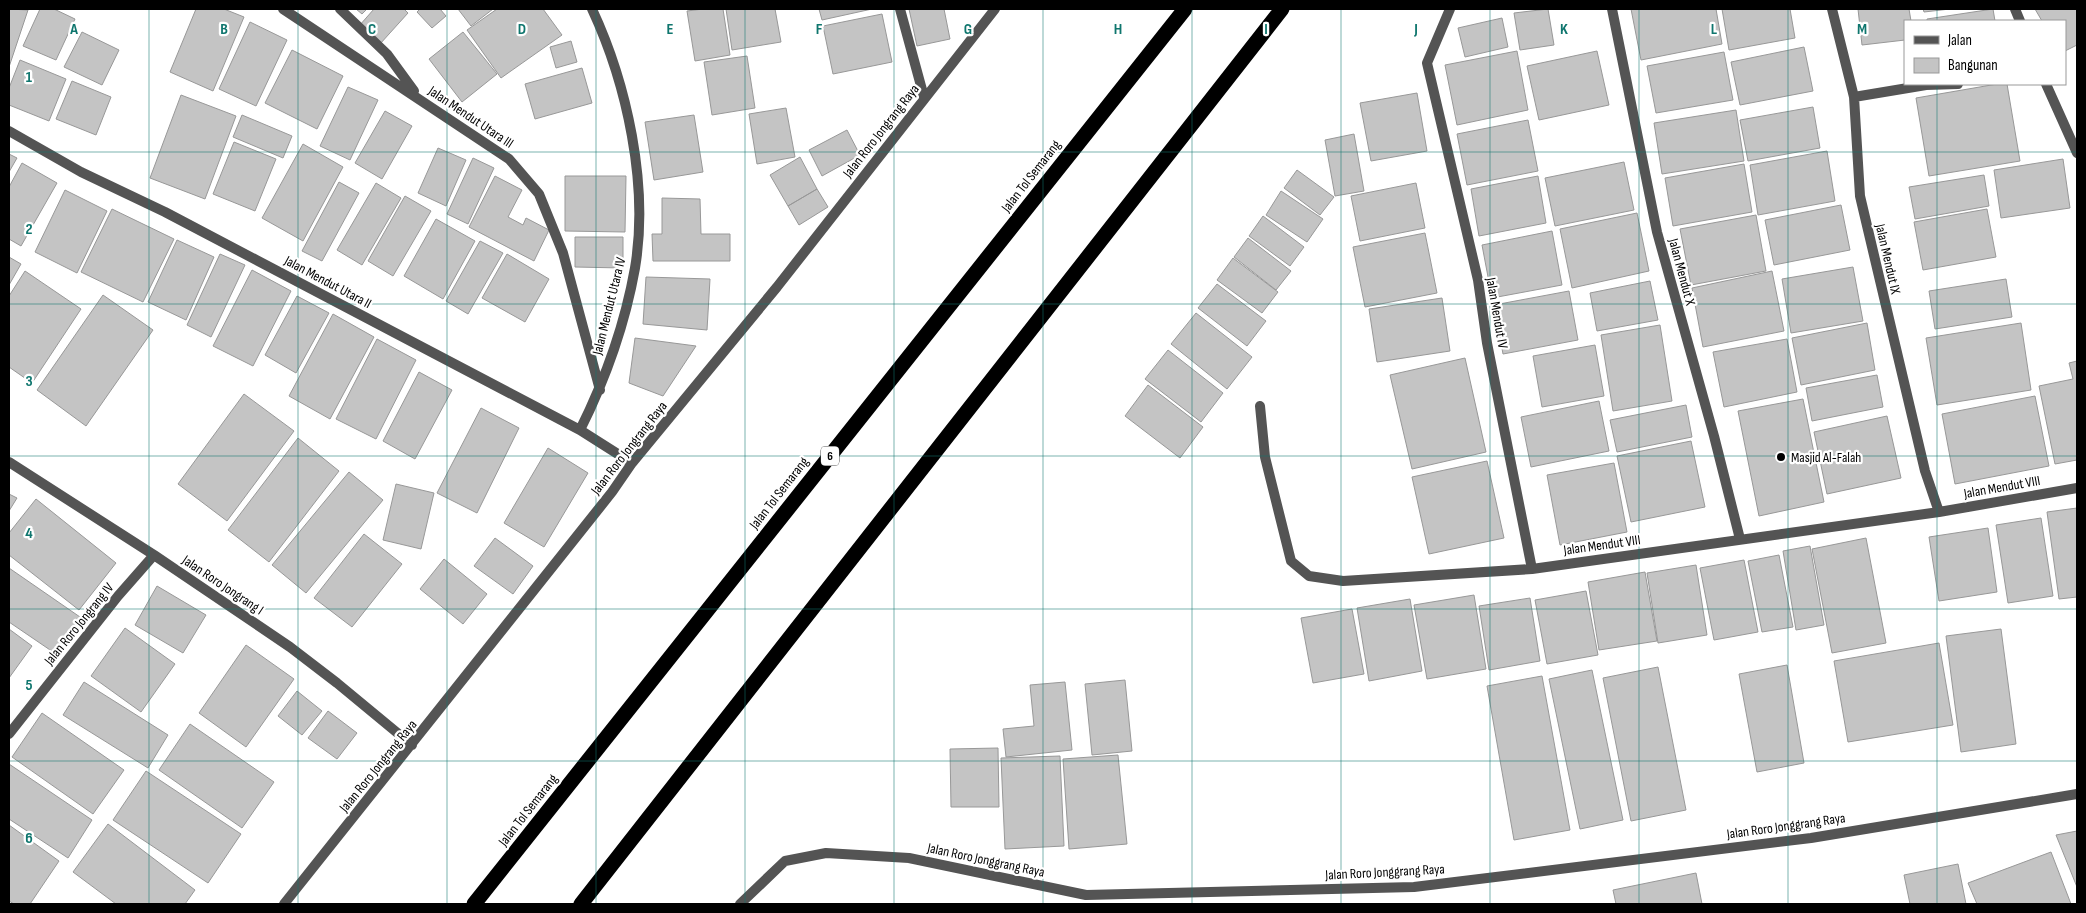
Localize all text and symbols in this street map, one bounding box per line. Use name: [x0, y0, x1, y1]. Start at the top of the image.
text: A: [69, 20, 78, 39]
text: B: [220, 20, 228, 39]
text: C: [368, 20, 376, 39]
text: D: [518, 20, 526, 39]
text: E: [667, 20, 674, 39]
text: F: [816, 20, 823, 39]
text: G: [964, 20, 972, 39]
text: H: [1114, 20, 1122, 39]
text: I: [1264, 20, 1268, 39]
text: J: [1413, 20, 1418, 39]
text: K: [1560, 20, 1568, 39]
text: L: [1711, 20, 1718, 39]
text: M: [1857, 20, 1867, 39]
legend: [1904, 20, 2066, 85]
text: Jalan: [1947, 31, 1972, 50]
text: Bangunan: [1948, 56, 1998, 75]
text: 1: [26, 68, 33, 87]
street label: Jalan Roro Jongrang Raya: [839, 81, 923, 182]
street label: Jalan Mendut Utara III: [424, 82, 517, 152]
street label: Jalan Tol Semarang: [997, 136, 1065, 216]
text: 2: [25, 220, 33, 239]
street label: Jalan Mendut IX: [1871, 221, 1904, 296]
street label: Jalan Mendut X: [1665, 236, 1699, 307]
street label: Jalan Mendut Utara II: [281, 251, 374, 312]
street label: Jalan Mendut Utara IV: [588, 255, 629, 357]
street label: Jalan Mendut IV: [1482, 275, 1512, 350]
text: 3: [25, 372, 33, 391]
street label: Jalan Roro Jongrang Raya: [587, 398, 671, 499]
road number: 6: [821, 446, 839, 466]
place label: Masjid Al-Falah: [1791, 449, 1861, 466]
marker: Masjid Al-Falah: [1775, 451, 1787, 463]
street label: Jalan Tol Semarang: [745, 453, 813, 533]
street label: Jalan Mendut VIII: [1961, 472, 2042, 502]
text: 4: [25, 524, 33, 543]
street label: Jalan Mendut VIII: [1562, 531, 1642, 559]
street label: Jalan Roro Jongrang I: [178, 551, 267, 618]
street label: Jalan Roro Jongrang IV: [40, 579, 118, 669]
text: 5: [25, 676, 33, 695]
street label: Jalan Roro Jongrang Raya: [335, 716, 420, 816]
street label: Jalan Tol Semarang: [494, 770, 562, 850]
street label: Jalan Roro Jonggrang Raya: [1725, 809, 1846, 843]
text: 6: [25, 829, 33, 848]
street label: Jalan Roro Jonggrang Raya: [925, 839, 1046, 881]
street label: Jalan Roro Jonggrang Raya: [1324, 860, 1445, 884]

